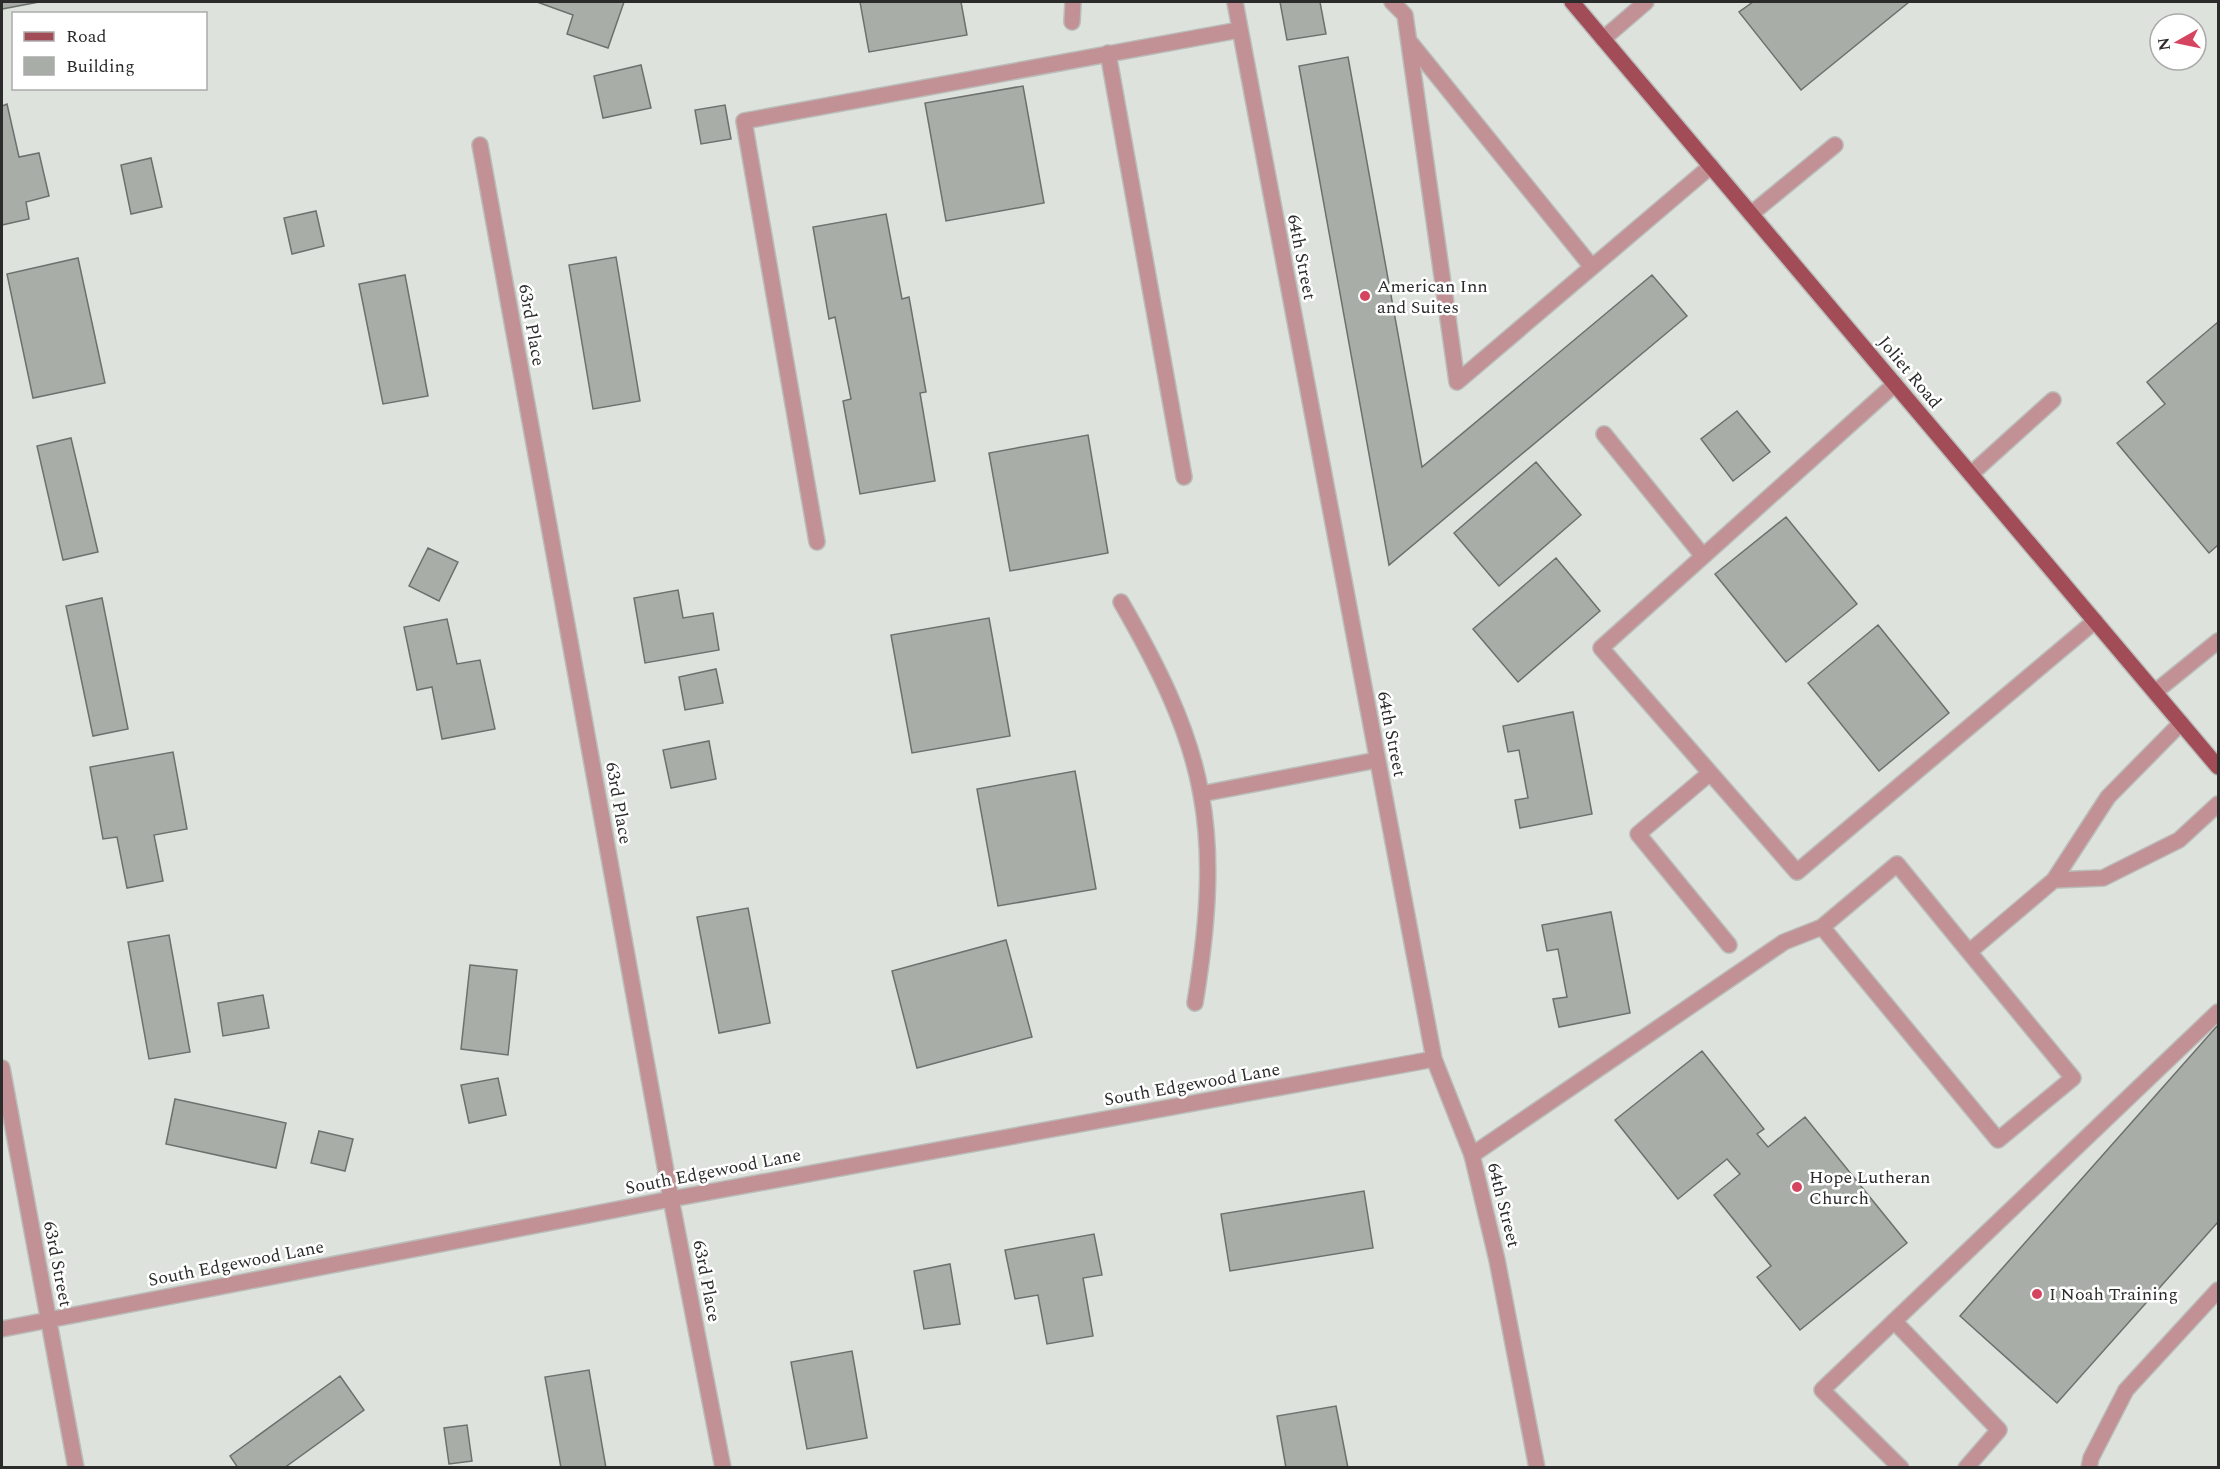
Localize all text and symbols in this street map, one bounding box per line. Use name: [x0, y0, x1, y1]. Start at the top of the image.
legend: [12, 12, 207, 90]
north arrow: [2148, 12, 2208, 72]
text: Road: [66, 23, 107, 50]
text: N: [2151, 36, 2177, 53]
text: Building: [66, 53, 135, 80]
street label: 64th Street: [1280, 212, 1323, 302]
place label: American Inn and Suites: [1377, 273, 1488, 321]
street label: 63rd Place: [511, 282, 552, 368]
marker: American Inn and Suites: [1358, 289, 1372, 303]
street label: Joliet Road: [1871, 330, 1948, 415]
street label: 64th Street: [1370, 689, 1413, 779]
street label: 63rd Place: [598, 760, 639, 846]
street label: South Edgewood Lane: [1102, 1056, 1282, 1113]
street label: South Edgewood Lane: [623, 1141, 803, 1202]
street label: 64th Street: [1480, 1160, 1527, 1250]
place label: Hope Lutheran Church: [1809, 1164, 1930, 1212]
marker: Hope Lutheran Church: [1790, 1180, 1804, 1194]
street label: 63rd Street: [36, 1219, 79, 1309]
street label: South Edgewood Lane: [146, 1233, 326, 1294]
street label: 63rd Place: [685, 1238, 728, 1324]
place label: I Noah Training: [2049, 1281, 2178, 1308]
marker: I Noah Training: [2030, 1287, 2044, 1301]

